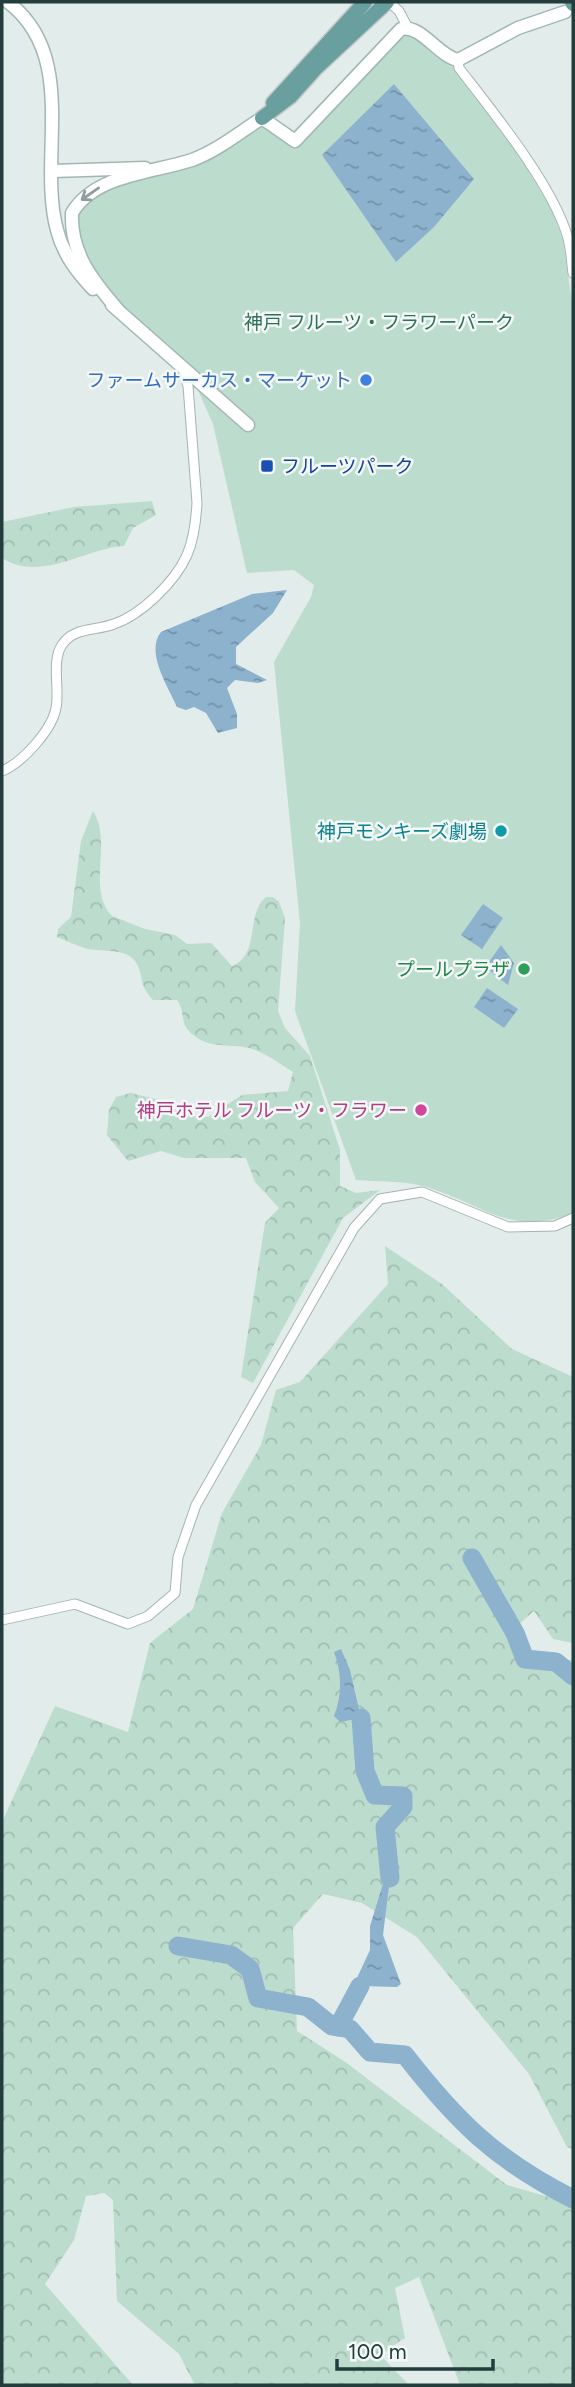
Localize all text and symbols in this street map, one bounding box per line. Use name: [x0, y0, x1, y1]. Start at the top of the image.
one-way arrow: [81, 187, 100, 201]
park label: 神戸 フルーツ・フラワーパーク: [244, 311, 514, 334]
place label: ファームサーカス・マーケット: [87, 369, 352, 392]
marker: ファームサーカス・マーケット: [358, 372, 374, 388]
place label: フルーツパーク: [281, 455, 414, 478]
marker: フルーツパーク: [259, 458, 275, 474]
place label: 神戸モンキーズ劇場: [317, 820, 487, 843]
marker: 神戸モンキーズ劇場: [493, 823, 509, 839]
place label: プールプラザ: [396, 958, 510, 981]
marker: プールプラザ: [516, 961, 532, 977]
place label: 神戸ホテル フルーツ・フラワー: [137, 1099, 407, 1122]
marker: 神戸ホテル フルーツ・フラワー: [413, 1102, 429, 1118]
scale bar: [337, 2328, 493, 2372]
text: 100 m: [348, 2339, 407, 2364]

